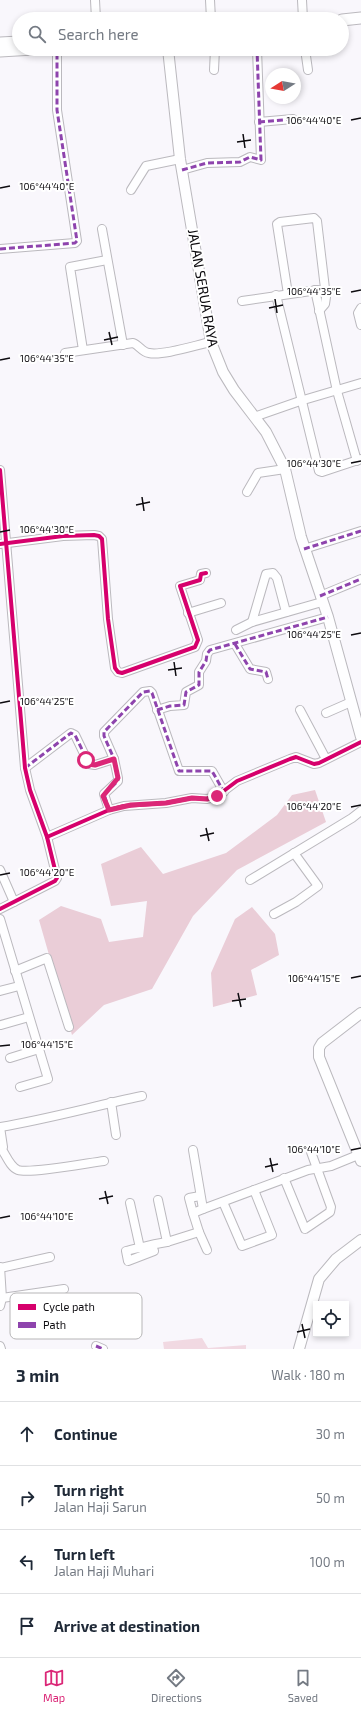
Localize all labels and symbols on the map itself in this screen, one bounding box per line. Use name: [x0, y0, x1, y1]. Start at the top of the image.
north arrow: [265, 68, 301, 104]
text: 106°44'40"E: [287, 114, 342, 126]
text: 106°44'40"E: [20, 180, 75, 192]
street label: JALAN SERUA RAYA: [185, 227, 222, 349]
text: 106°44'35"E: [287, 285, 341, 297]
text: 106°44'35"E: [20, 352, 74, 364]
text: 106°44'30"E: [287, 457, 342, 469]
text: 106°44'30"E: [20, 523, 75, 535]
text: 106°44'25"E: [287, 628, 341, 640]
text: 106°44'25"E: [20, 695, 74, 707]
route start: [77, 751, 95, 769]
route end: [208, 787, 226, 805]
text: 106°44'20"E: [287, 800, 342, 812]
text: 106°44'20"E: [20, 866, 75, 878]
text: 106°44'15"E: [288, 972, 340, 984]
text: 106°44'15"E: [21, 1038, 73, 1050]
text: 106°44'10"E: [288, 1143, 341, 1155]
text: 106°44'10"E: [21, 1210, 74, 1222]
legend: [10, 1293, 142, 1339]
text: Cycle path: [43, 1300, 95, 1313]
text: Path: [43, 1318, 66, 1331]

